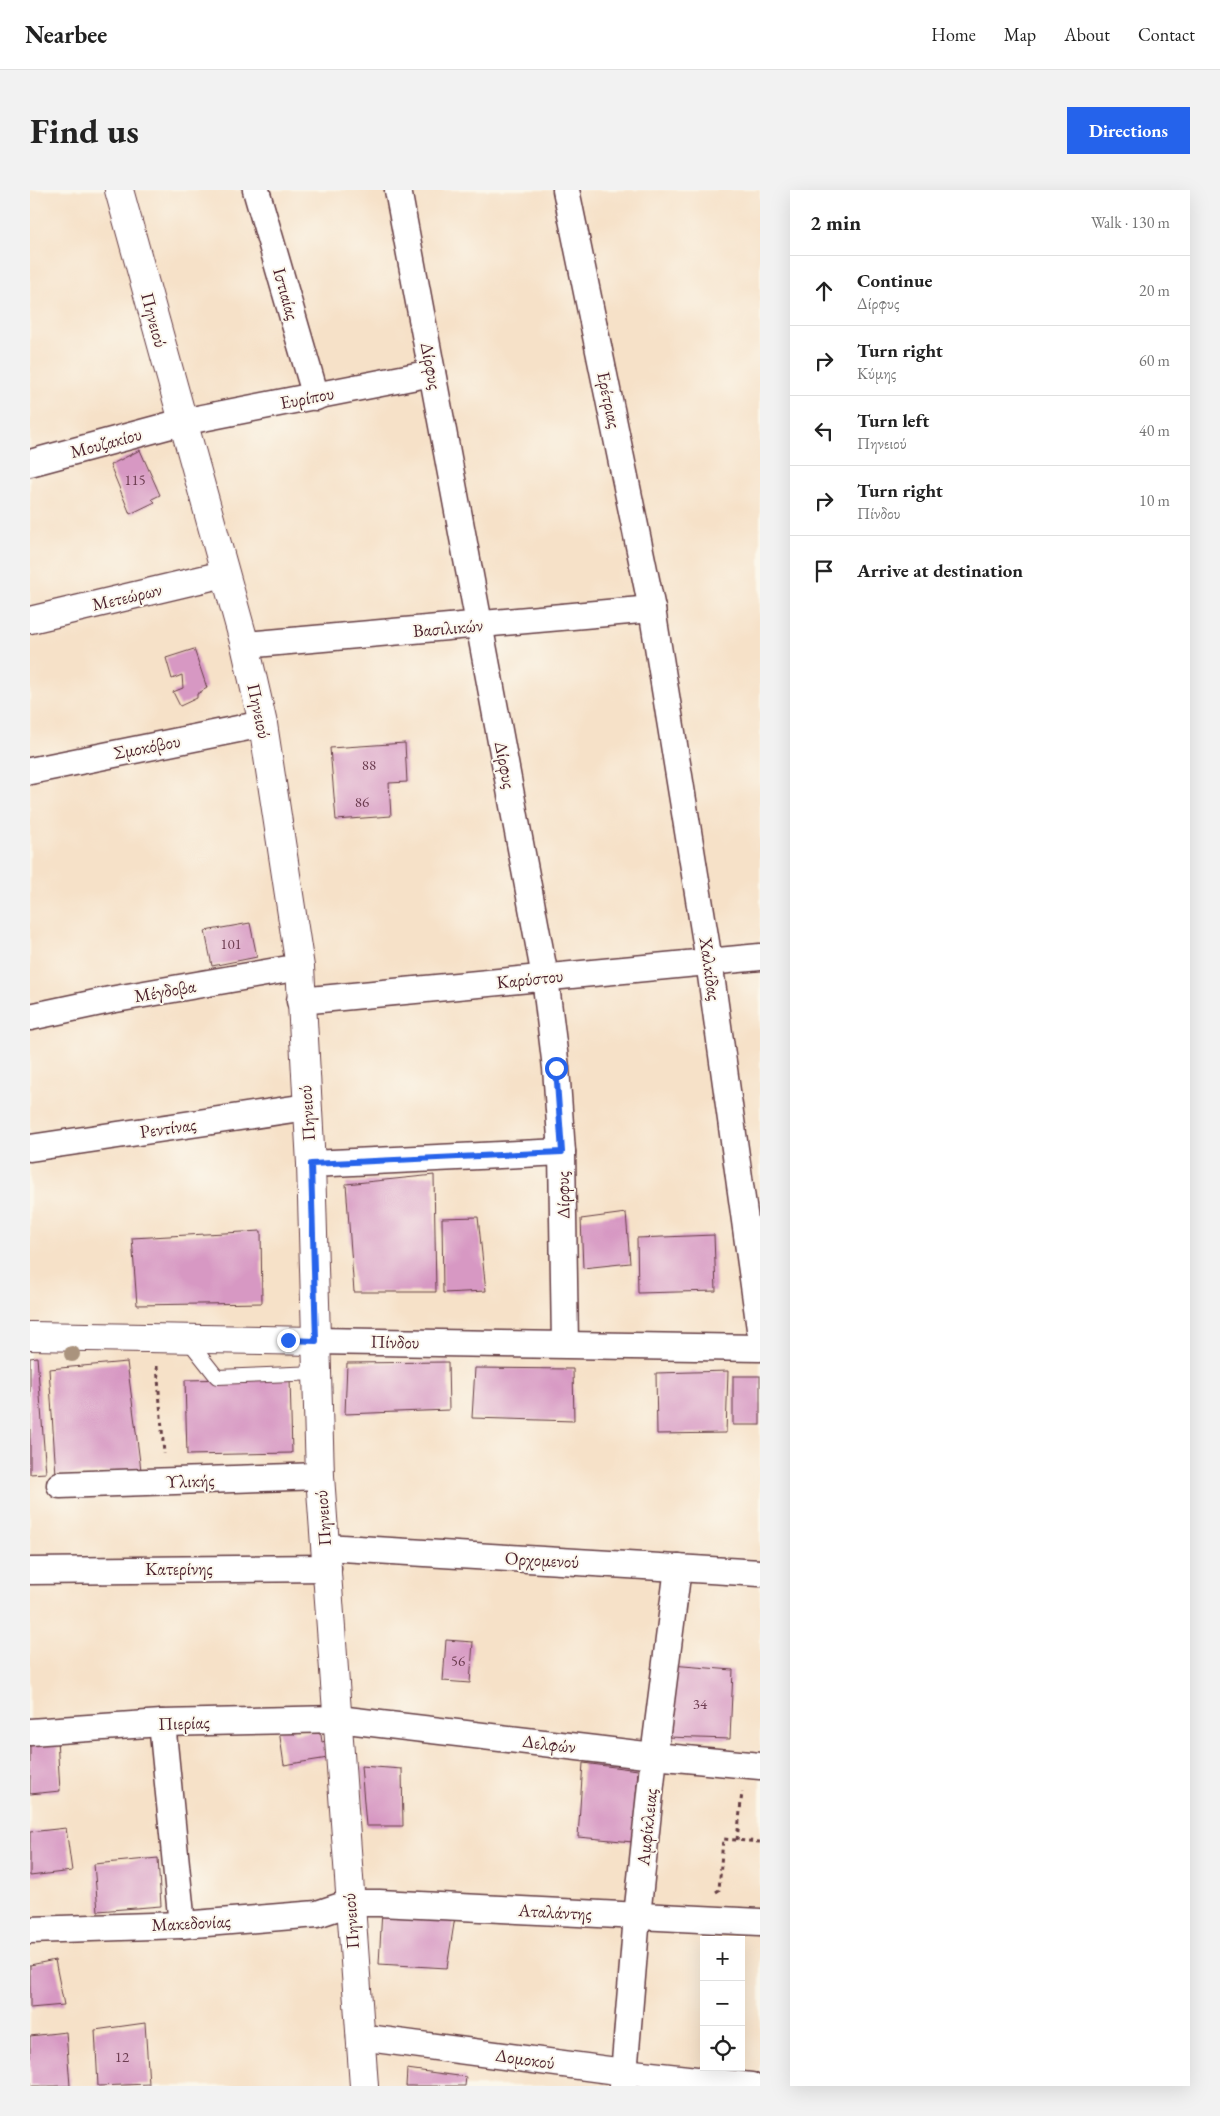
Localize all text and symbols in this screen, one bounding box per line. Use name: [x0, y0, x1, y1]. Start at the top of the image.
text: Nearbee: [25, 19, 107, 50]
text: Home: [931, 23, 976, 46]
text: Map: [1004, 23, 1036, 46]
text: About: [1064, 23, 1110, 46]
text: Contact: [1138, 23, 1195, 46]
button: Directions: [1067, 107, 1190, 154]
text: Find us: [30, 108, 139, 153]
text: 2 min: [810, 209, 861, 236]
text: Walk · 130 m: [1091, 212, 1170, 233]
street label: Ιστιαίας: [268, 265, 305, 323]
text: Continue: [857, 268, 932, 293]
icon: ahead: [810, 277, 838, 305]
text: 20 m: [1139, 280, 1170, 301]
street label: Πηνειού: [136, 290, 173, 350]
text: Δίρφυς: [857, 293, 900, 314]
text: Turn right: [857, 338, 943, 363]
street label: Δίρφυς: [416, 340, 447, 392]
icon: right: [810, 347, 838, 375]
text: 60 m: [1139, 350, 1170, 371]
text: Κύμης: [857, 363, 896, 384]
street label: Ερέτριας: [592, 369, 627, 430]
street label: Ευρίπου: [278, 381, 336, 414]
text: Turn left: [857, 408, 929, 433]
icon: left: [810, 417, 838, 445]
text: 40 m: [1139, 420, 1170, 441]
street label: Μουζακίου: [68, 422, 144, 463]
text: Πηνειού: [857, 433, 907, 454]
house number: 115: [124, 470, 146, 489]
text: Turn right: [857, 478, 943, 503]
icon: right: [810, 487, 838, 515]
text: 10 m: [1139, 490, 1170, 511]
text: Πίνδου: [857, 503, 901, 524]
icon: arrive: [810, 557, 838, 585]
text: Arrive at destination: [857, 558, 1023, 583]
street label: Μετεώρων: [90, 577, 164, 616]
street label: Βασιλικών: [412, 613, 484, 642]
street label: Πηνειού: [242, 681, 277, 741]
street label: Σμοκόβου: [112, 729, 182, 764]
street label: Δίρφυς: [490, 739, 521, 791]
house number: 88: [362, 755, 376, 774]
house number: 86: [355, 792, 369, 811]
house number: 101: [220, 934, 242, 953]
street label: Χαλκίδας: [695, 935, 726, 1002]
street label: Καρύστου: [495, 964, 564, 993]
street label: Μέγδοβα: [132, 974, 198, 1007]
route start: [545, 1057, 568, 1080]
street label: Πηνειού: [293, 1084, 320, 1142]
street label: Ρεντίνας: [138, 1112, 198, 1143]
street label: Δίρφυς: [551, 1171, 574, 1219]
route end: [277, 1329, 300, 1352]
street label: Πίνδου: [370, 1330, 420, 1353]
street label: Υλικής: [165, 1468, 215, 1493]
street label: Πηνειού: [309, 1489, 336, 1547]
street label: Ορχομενού: [504, 1546, 580, 1573]
street label: Κατερίνης: [145, 1557, 213, 1580]
house number: 56: [451, 1651, 465, 1670]
house number: 34: [693, 1694, 708, 1713]
street label: Πιερίας: [158, 1710, 210, 1735]
street label: Δελφών: [521, 1729, 577, 1758]
street label: Αμφίκλειας: [631, 1787, 662, 1868]
street label: Πηνειού: [337, 1892, 364, 1950]
street label: Αταλάντης: [517, 1898, 592, 1925]
street label: Μακεδονίας: [151, 1909, 231, 1936]
map controls: [700, 1936, 745, 2071]
button: +: [700, 1936, 745, 1981]
button: −: [700, 1981, 745, 2026]
button: locate: [700, 2026, 745, 2071]
street label: Δομοκού: [494, 2043, 556, 2074]
house number: 12: [115, 2047, 130, 2066]

